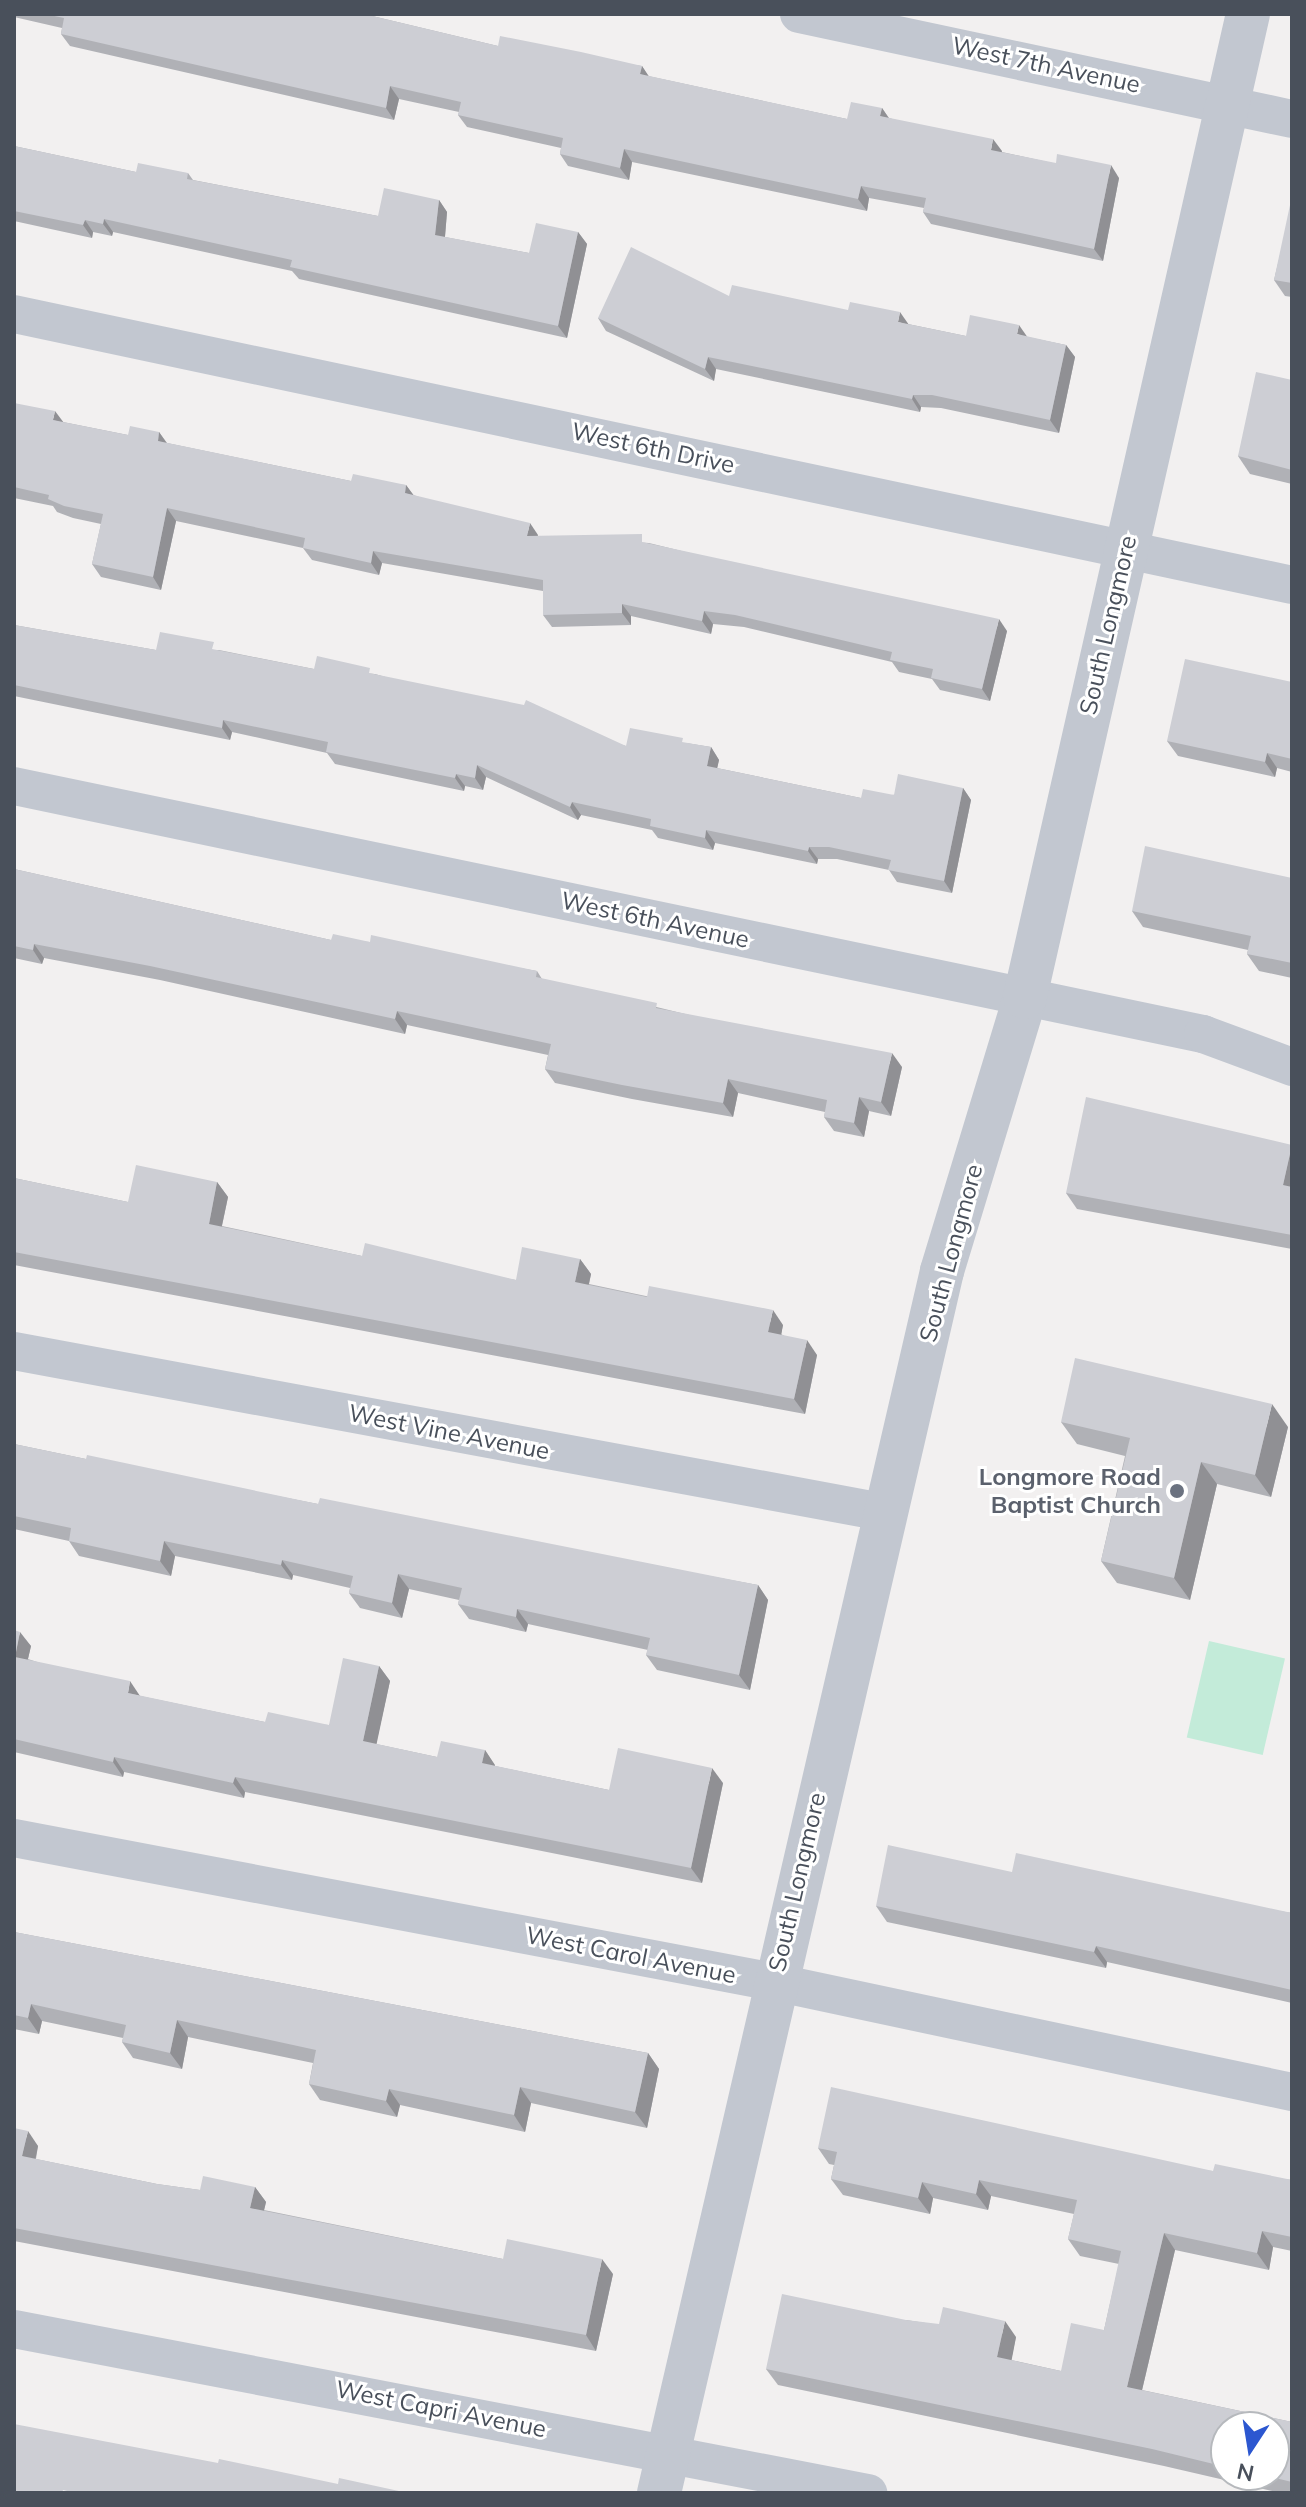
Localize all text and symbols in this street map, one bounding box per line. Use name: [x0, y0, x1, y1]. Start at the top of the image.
street label: West 7th Avenue: [949, 31, 1143, 99]
street label: West 6th Drive: [569, 417, 737, 479]
street label: South Longmore: [1073, 533, 1143, 717]
street label: West 6th Avenue: [558, 886, 752, 954]
street label: South Longmore: [913, 1161, 989, 1345]
street label: West Vine Avenue: [346, 1398, 552, 1466]
place label: Longmore Road Baptist Church: [979, 1463, 1161, 1519]
marker: Longmore Road Baptist Church: [1168, 1482, 1186, 1500]
street label: South Longmore: [762, 1790, 832, 1974]
street label: West Carol Avenue: [524, 1921, 738, 1989]
street label: West Capri Avenue: [333, 2374, 549, 2444]
north arrow: [1210, 2411, 1290, 2491]
text: N: [1234, 2457, 1256, 2488]

